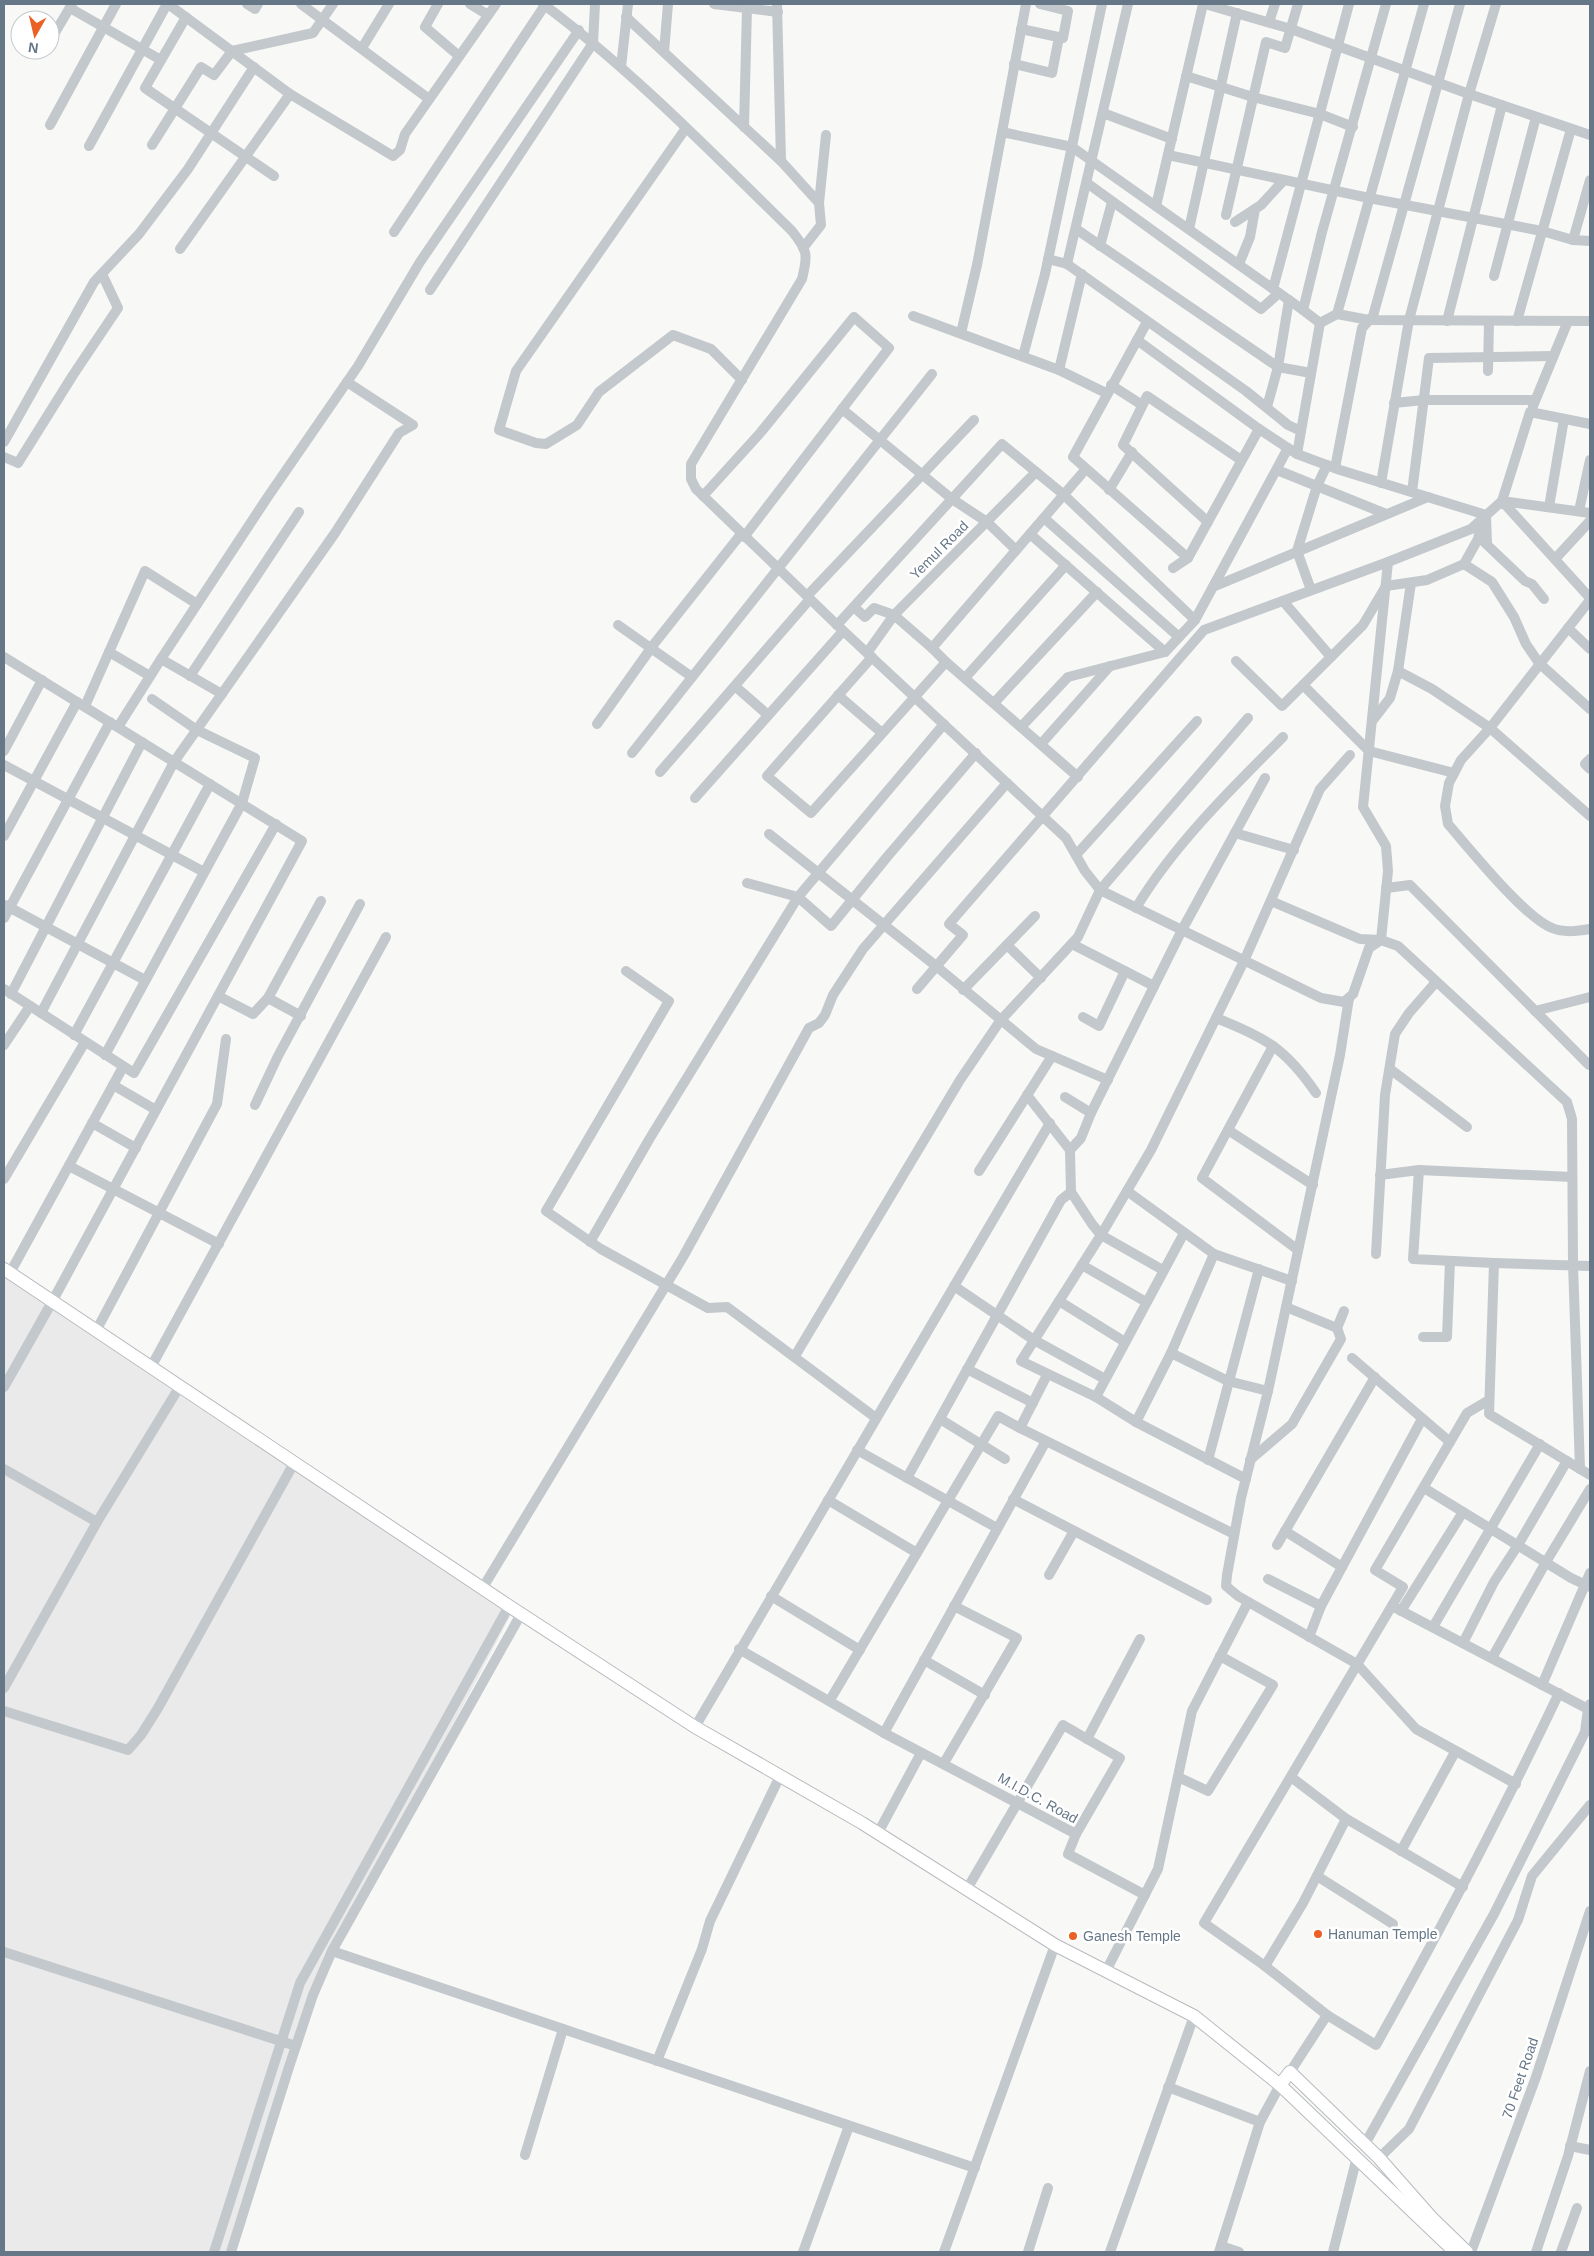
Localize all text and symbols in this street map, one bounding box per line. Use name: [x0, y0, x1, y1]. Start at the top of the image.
north arrow: [10, 10, 60, 60]
text: N: [27, 39, 39, 57]
street label: Yemul Road: [907, 518, 971, 582]
street label: M.I.D.C. Road: [995, 1770, 1081, 1826]
place label: Hanuman Temple: [1328, 1926, 1438, 1942]
place label: Ganesh Temple: [1083, 1928, 1181, 1944]
marker: Hanuman Temple: [1312, 1928, 1324, 1940]
marker: Ganesh Temple: [1067, 1930, 1079, 1942]
street label: 70 Feet Road: [1499, 2035, 1541, 2121]

